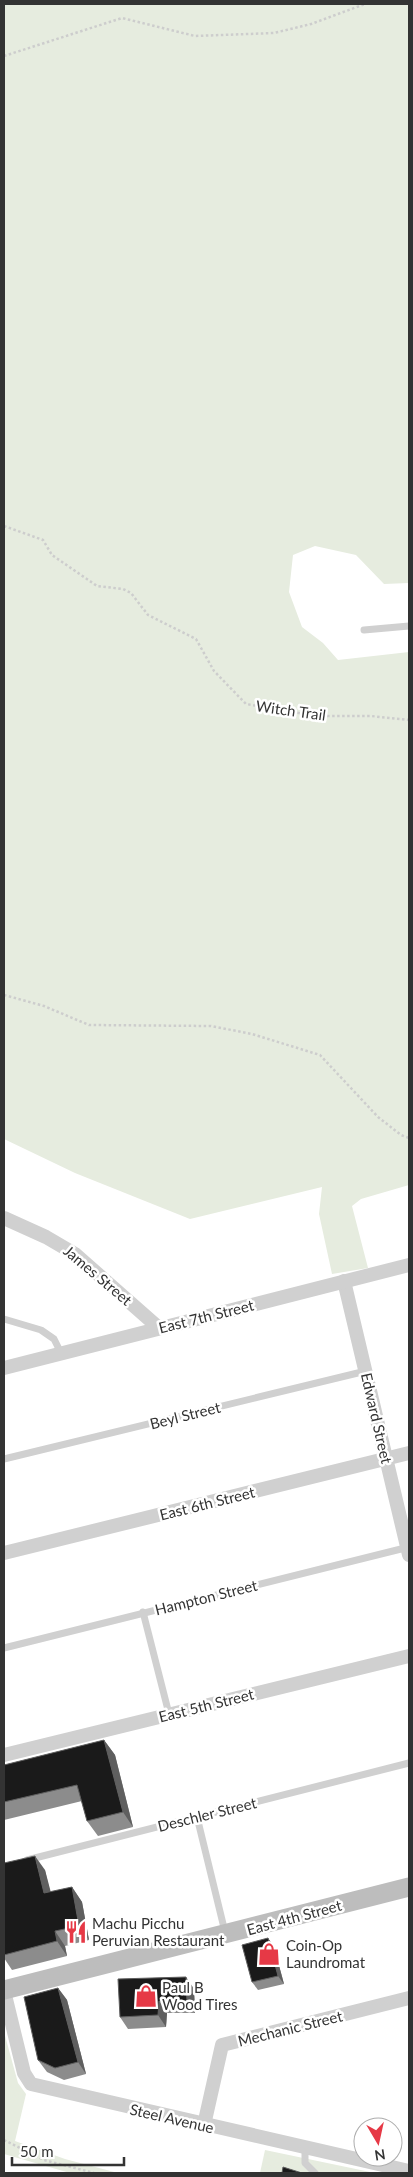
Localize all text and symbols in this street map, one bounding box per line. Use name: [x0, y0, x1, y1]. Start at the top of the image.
street label: Witch Trail: [255, 696, 327, 724]
street label: James Street: [60, 1241, 136, 1309]
street label: East 7th Street: [157, 1295, 256, 1337]
street label: Edward Street: [358, 1371, 396, 1466]
street label: Beyl Street: [148, 1397, 223, 1432]
street label: East 6th Street: [158, 1482, 257, 1524]
street label: Hampton Street: [153, 1575, 260, 1618]
street label: East 5th Street: [157, 1684, 256, 1726]
street label: Deschler Street: [156, 1793, 259, 1835]
street label: East 4th Street: [245, 1896, 344, 1938]
place label: Machu Picchu Peruvian Restaurant: [92, 1914, 225, 1949]
restaurant icon: Machu Picchu Peruvian Restaurant: [63, 1919, 89, 1945]
place label: Coin-Op Laundromat: [286, 1936, 366, 1971]
shop icon: Coin-Op Laundromat: [256, 1941, 282, 1967]
place label: Paul B Wood Tires: [162, 1978, 237, 2013]
shop icon: Paul B Wood Tires: [133, 1983, 159, 2009]
street label: Mechanic Street: [236, 2006, 345, 2050]
street label: Steel Avenue: [128, 2100, 216, 2136]
north arrow: [353, 2117, 403, 2167]
scale bar: [12, 2134, 125, 2166]
text: 50 m: [20, 2142, 54, 2160]
text: N: [373, 2146, 387, 2165]

